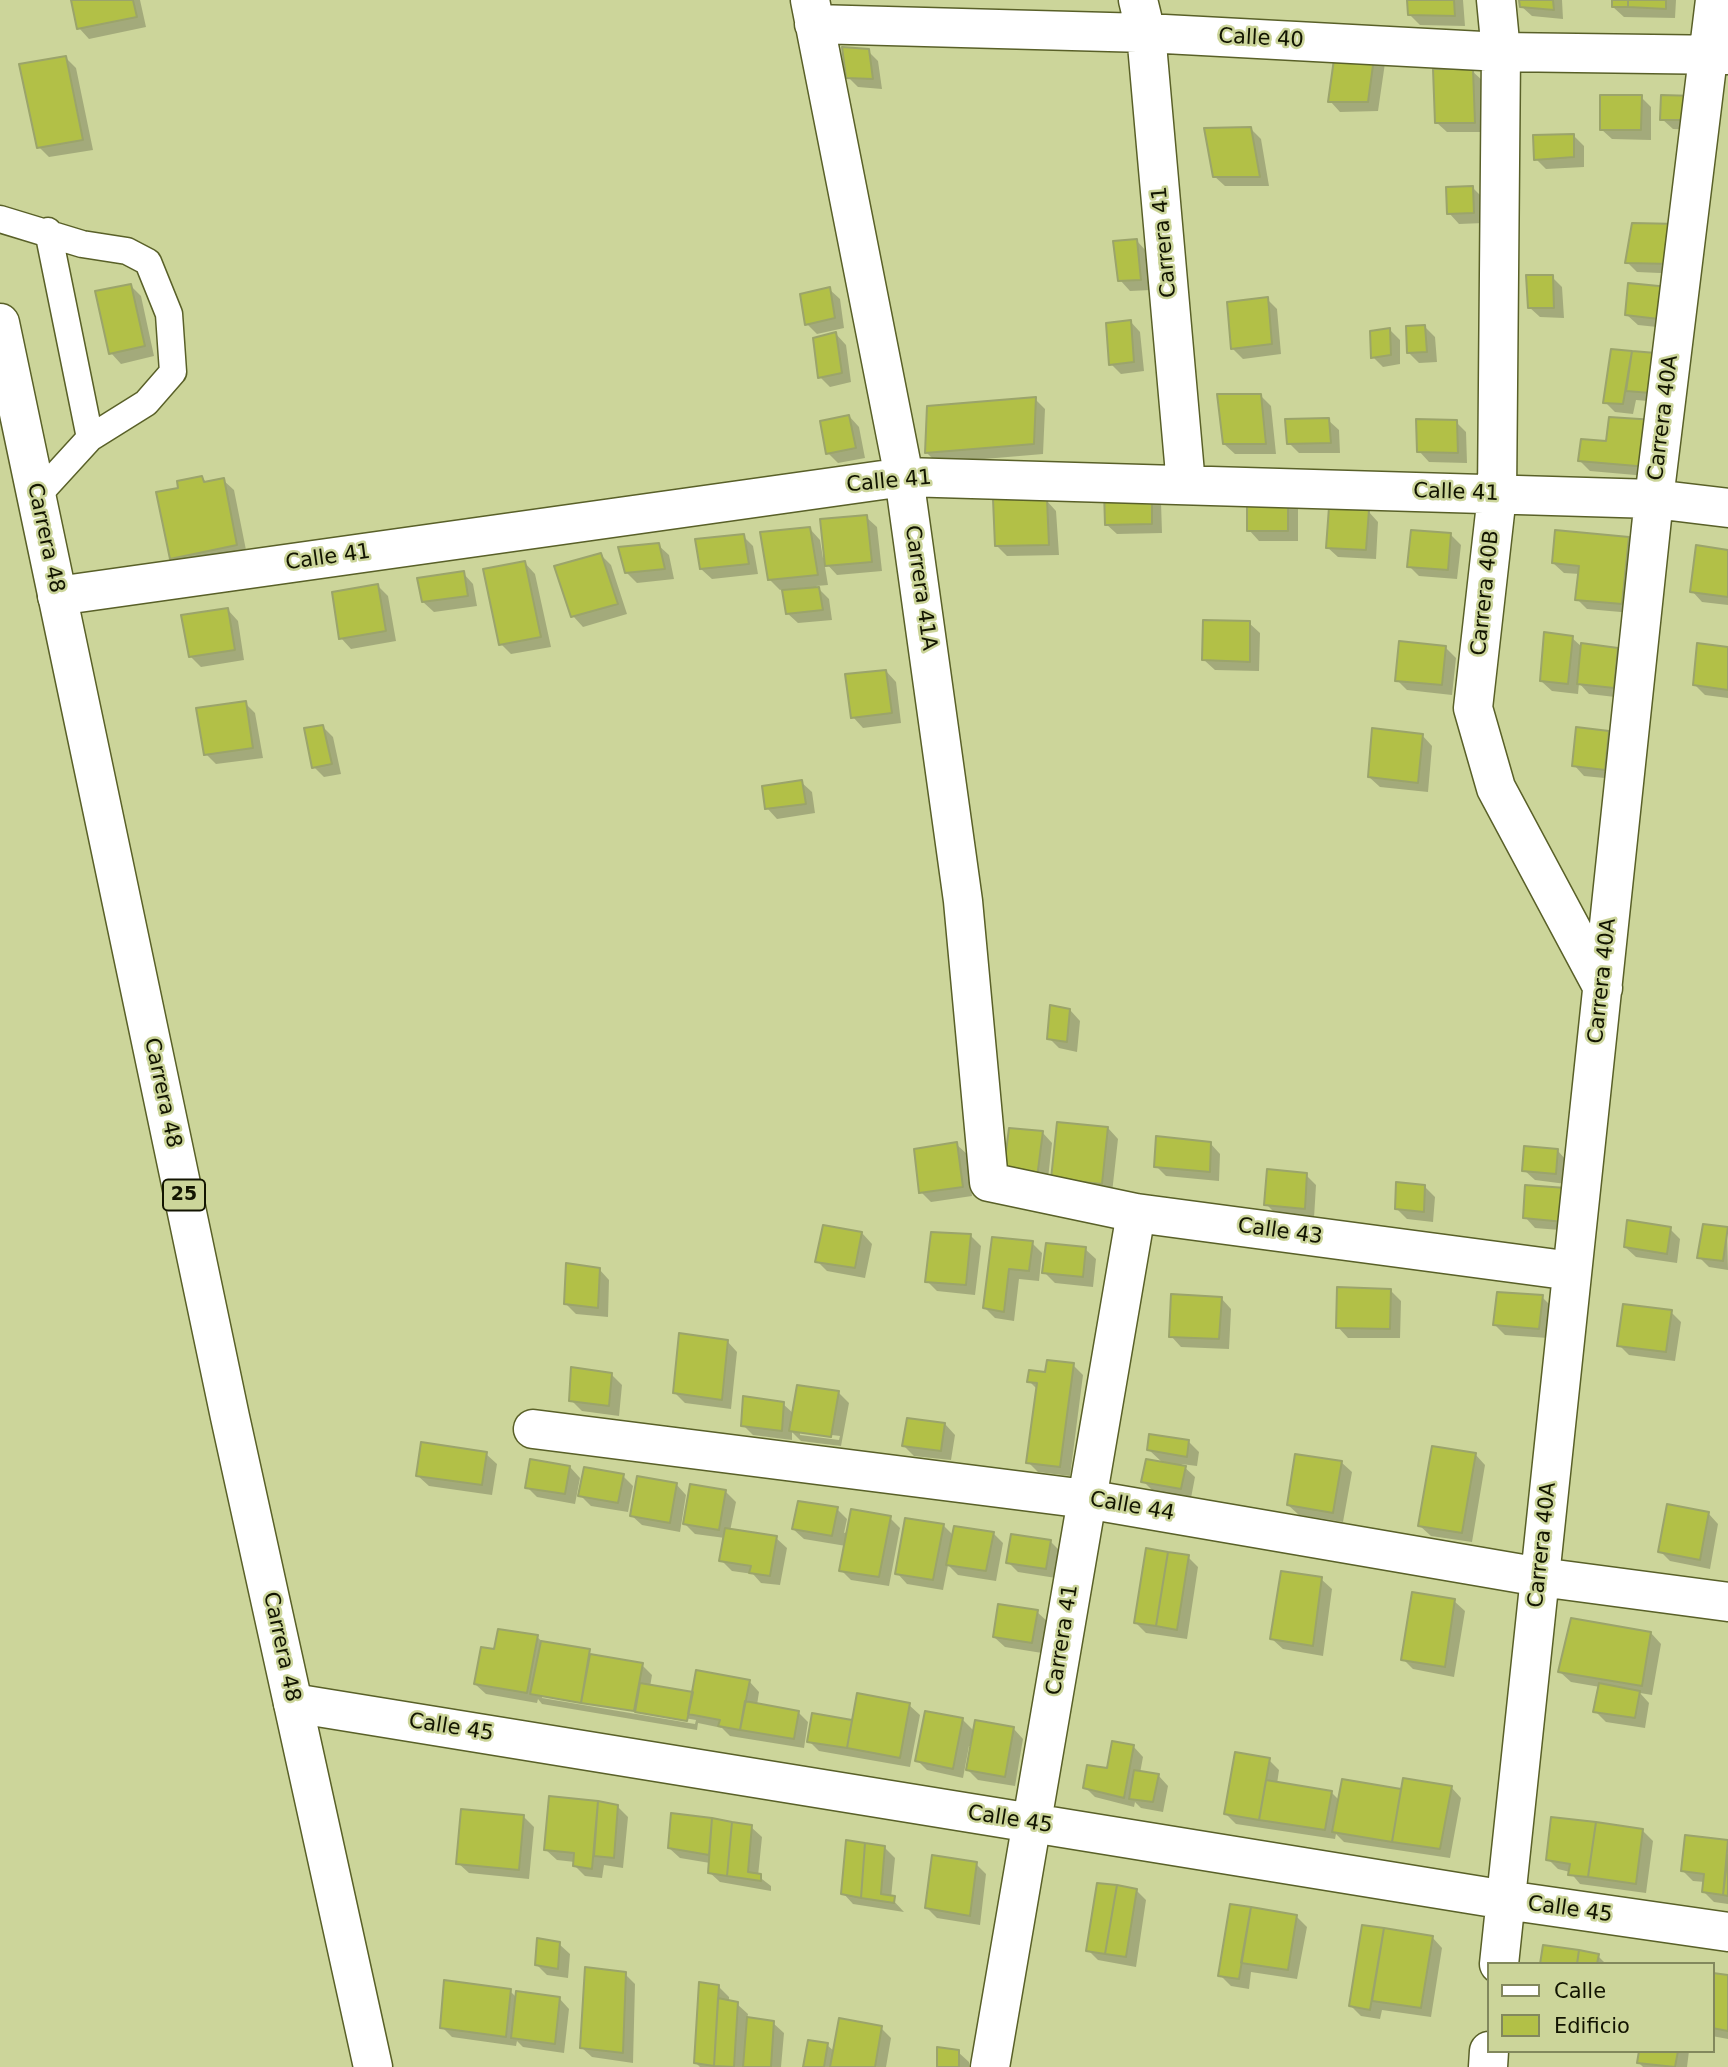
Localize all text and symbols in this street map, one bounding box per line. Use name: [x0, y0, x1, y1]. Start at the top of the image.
street label: Calle 40: [1218, 24, 1304, 54]
street label: Carrera 41: [1148, 185, 1182, 299]
street label: Carrera 40A: [1644, 354, 1684, 482]
street label: Calle 41: [845, 466, 933, 498]
street label: Calle 41: [1413, 479, 1499, 507]
street label: Carrera 48: [21, 481, 69, 595]
street label: Carrera 41A: [899, 524, 941, 652]
street label: Carrera 40B: [1467, 529, 1505, 657]
street label: Calle 41: [284, 540, 372, 576]
street label: Carrera 40A: [1584, 917, 1622, 1045]
street label: Carrera 48: [138, 1036, 186, 1150]
road number: 25: [163, 1180, 205, 1210]
street label: Calle 43: [1236, 1214, 1324, 1250]
street label: Carrera 40A: [1524, 1481, 1562, 1609]
street label: Calle 44: [1088, 1487, 1176, 1527]
street label: Carrera 41: [1042, 1583, 1084, 1697]
street label: Carrera 48: [257, 1590, 305, 1704]
street label: Calle 45: [407, 1709, 495, 1747]
street label: Calle 45: [966, 1801, 1054, 1839]
street label: Calle 45: [1526, 1892, 1614, 1928]
legend: [1486, 1962, 1714, 2053]
text: Calle: [1554, 1979, 1606, 2003]
text: Edificio: [1554, 2014, 1630, 2038]

